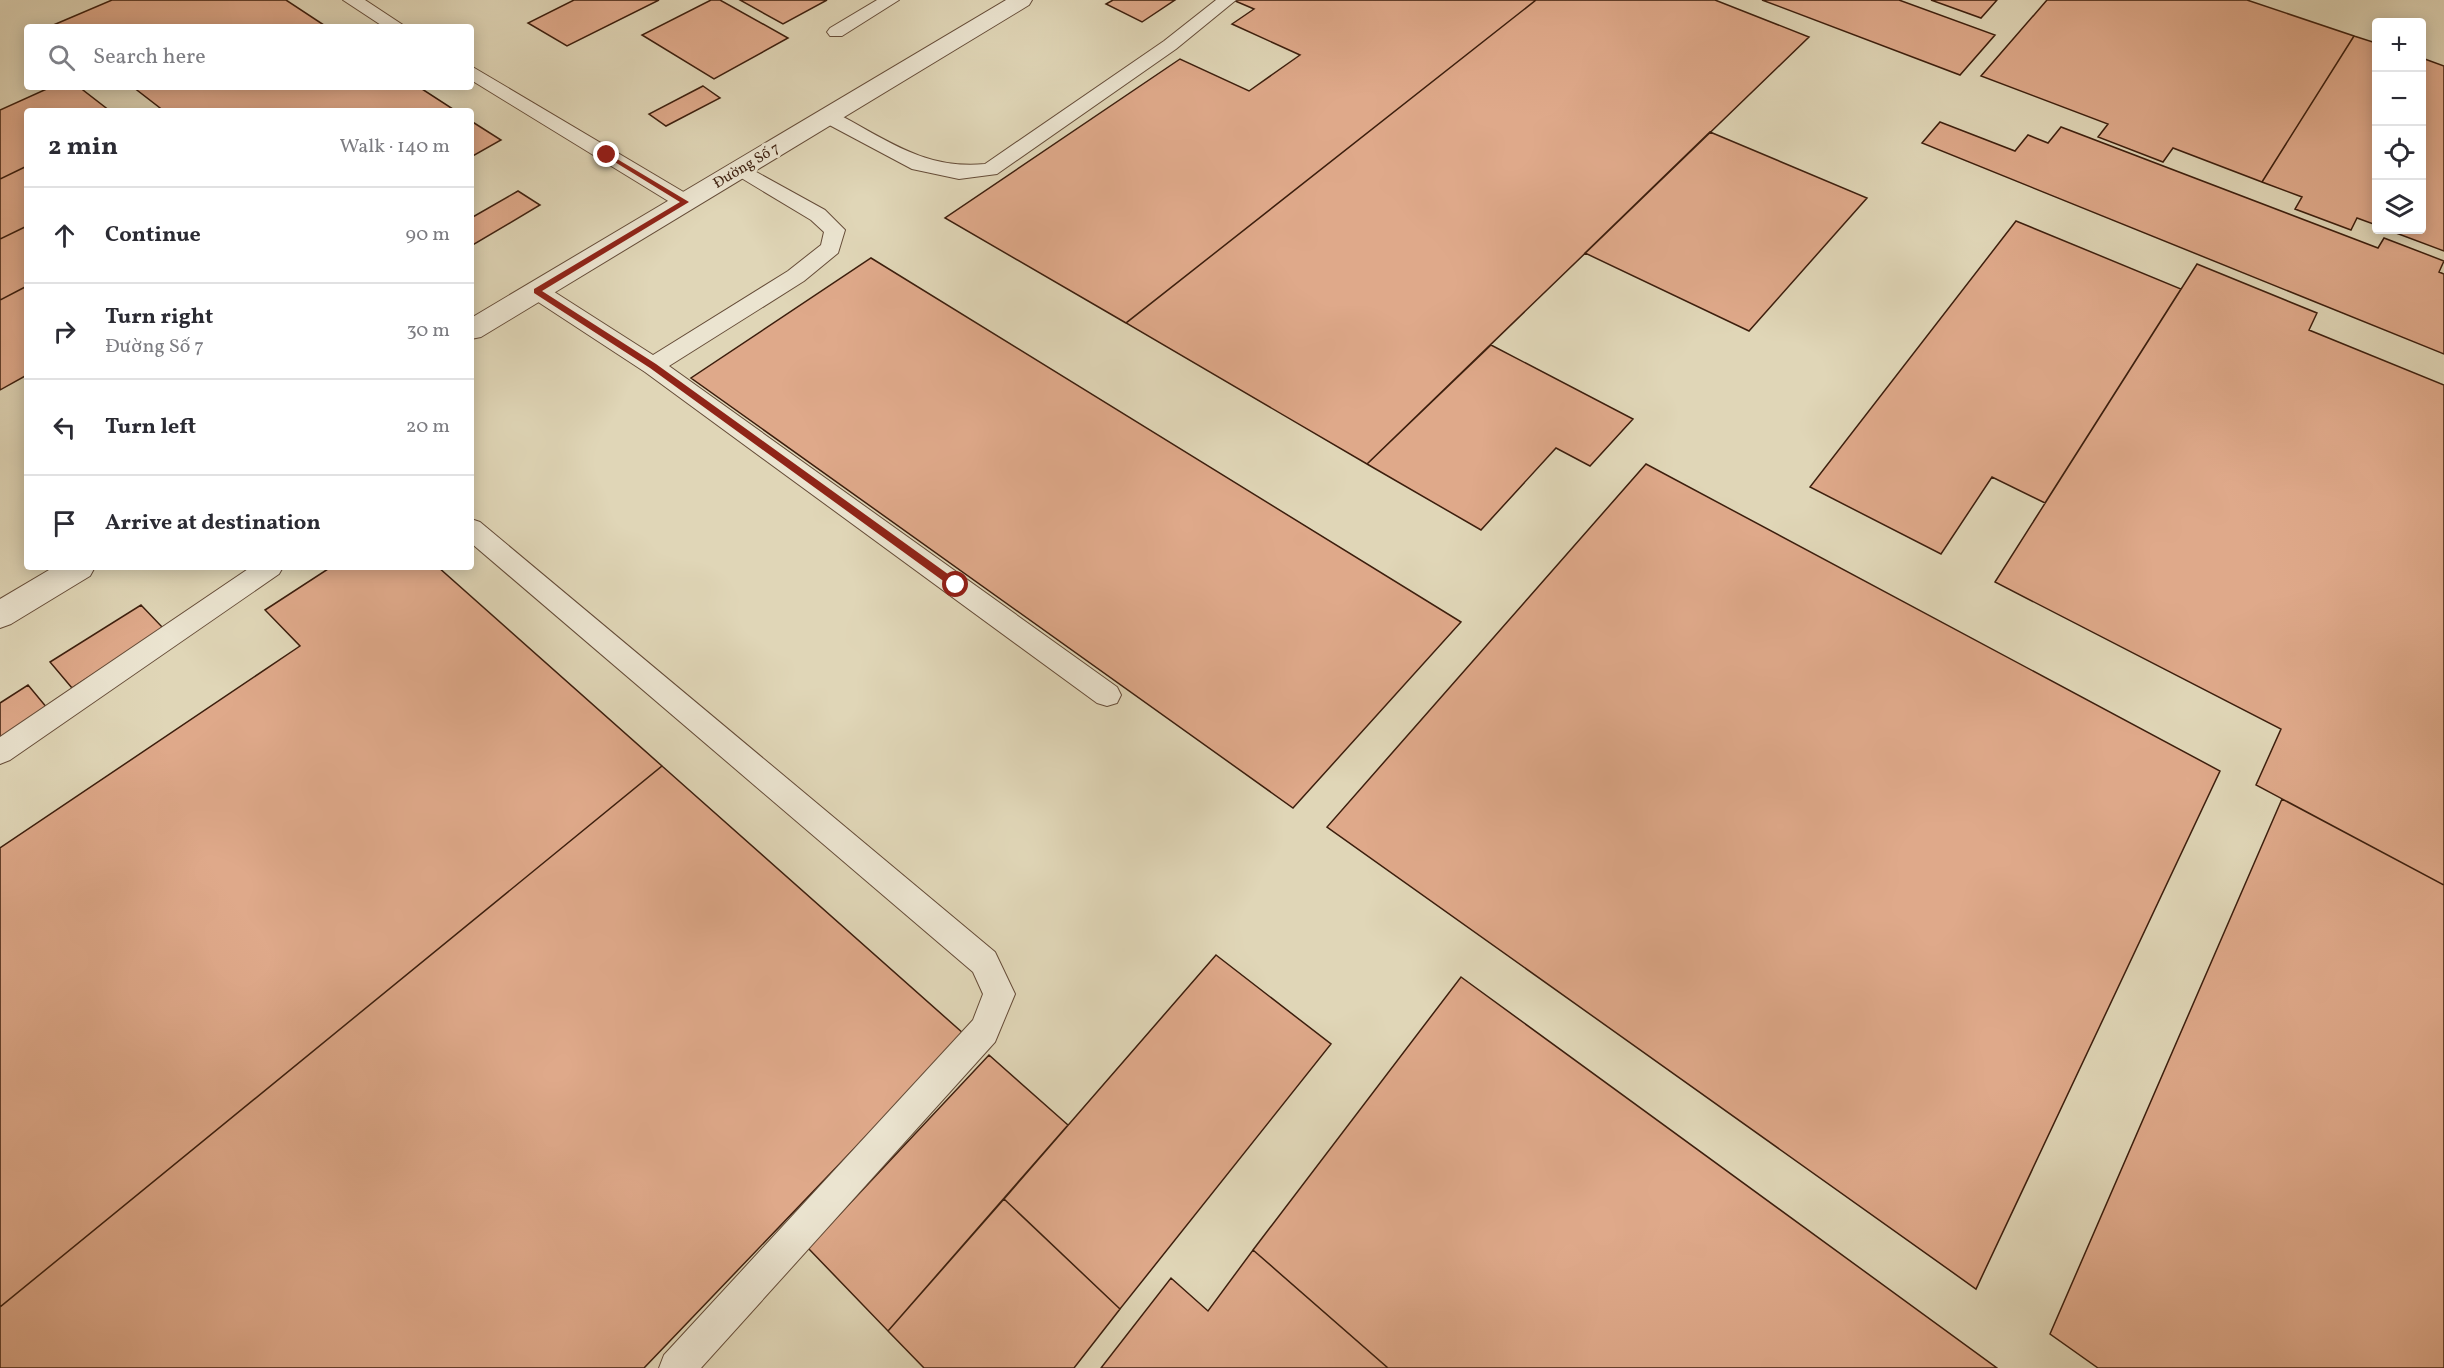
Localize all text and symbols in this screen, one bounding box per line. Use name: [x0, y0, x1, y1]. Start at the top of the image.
map controls: [2372, 18, 2426, 234]
button: +: [2372, 18, 2426, 72]
search box: [24, 24, 474, 90]
icon: search: [45, 41, 78, 74]
text: Search here: [93, 42, 206, 73]
button: −: [2372, 72, 2426, 126]
button: locate: [2372, 126, 2426, 180]
text: 2 min: [48, 129, 118, 165]
text: Walk · 140 m: [340, 133, 450, 161]
street label: Đường Số 7: [710, 138, 784, 194]
route end: [593, 141, 619, 167]
button: layers: [2372, 180, 2426, 234]
icon: ahead: [48, 219, 81, 252]
text: Continue: [105, 220, 201, 251]
text: 90 m: [406, 221, 450, 249]
text: Turn right: [105, 302, 213, 333]
icon: right: [48, 315, 81, 348]
text: 30 m: [406, 317, 450, 345]
text: Đường Số 7: [105, 333, 204, 361]
icon: left: [48, 411, 81, 444]
text: Turn left: [105, 412, 196, 443]
text: 20 m: [406, 413, 450, 441]
icon: arrive: [48, 507, 81, 540]
text: Arrive at destination: [105, 508, 321, 539]
route start: [942, 571, 968, 597]

